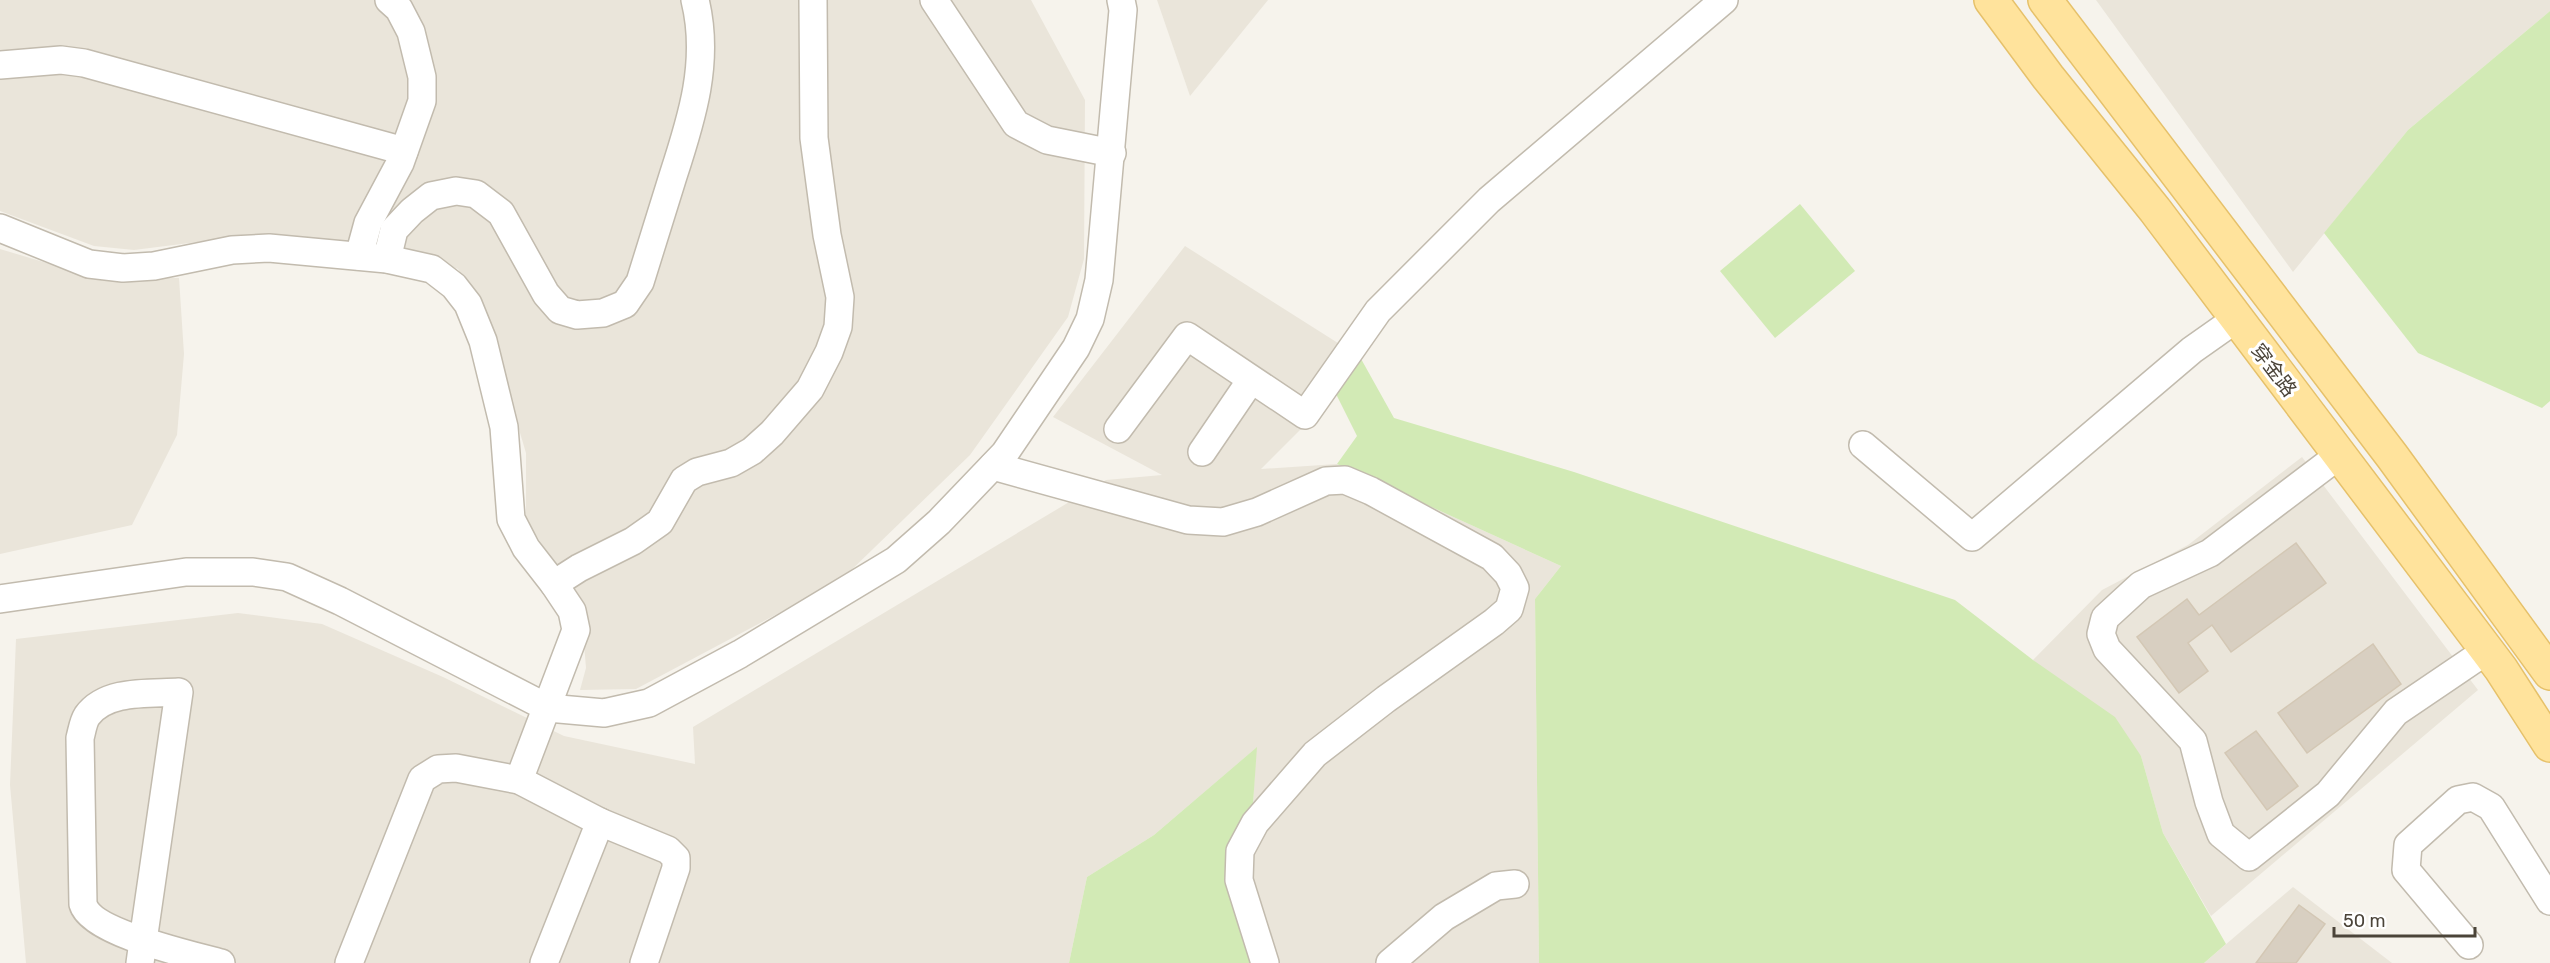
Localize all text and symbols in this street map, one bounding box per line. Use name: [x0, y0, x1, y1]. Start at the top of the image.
street label: 穿金路: [2246, 339, 2302, 401]
scale bar: [2334, 900, 2475, 938]
text: 50 m: [2343, 910, 2386, 932]

